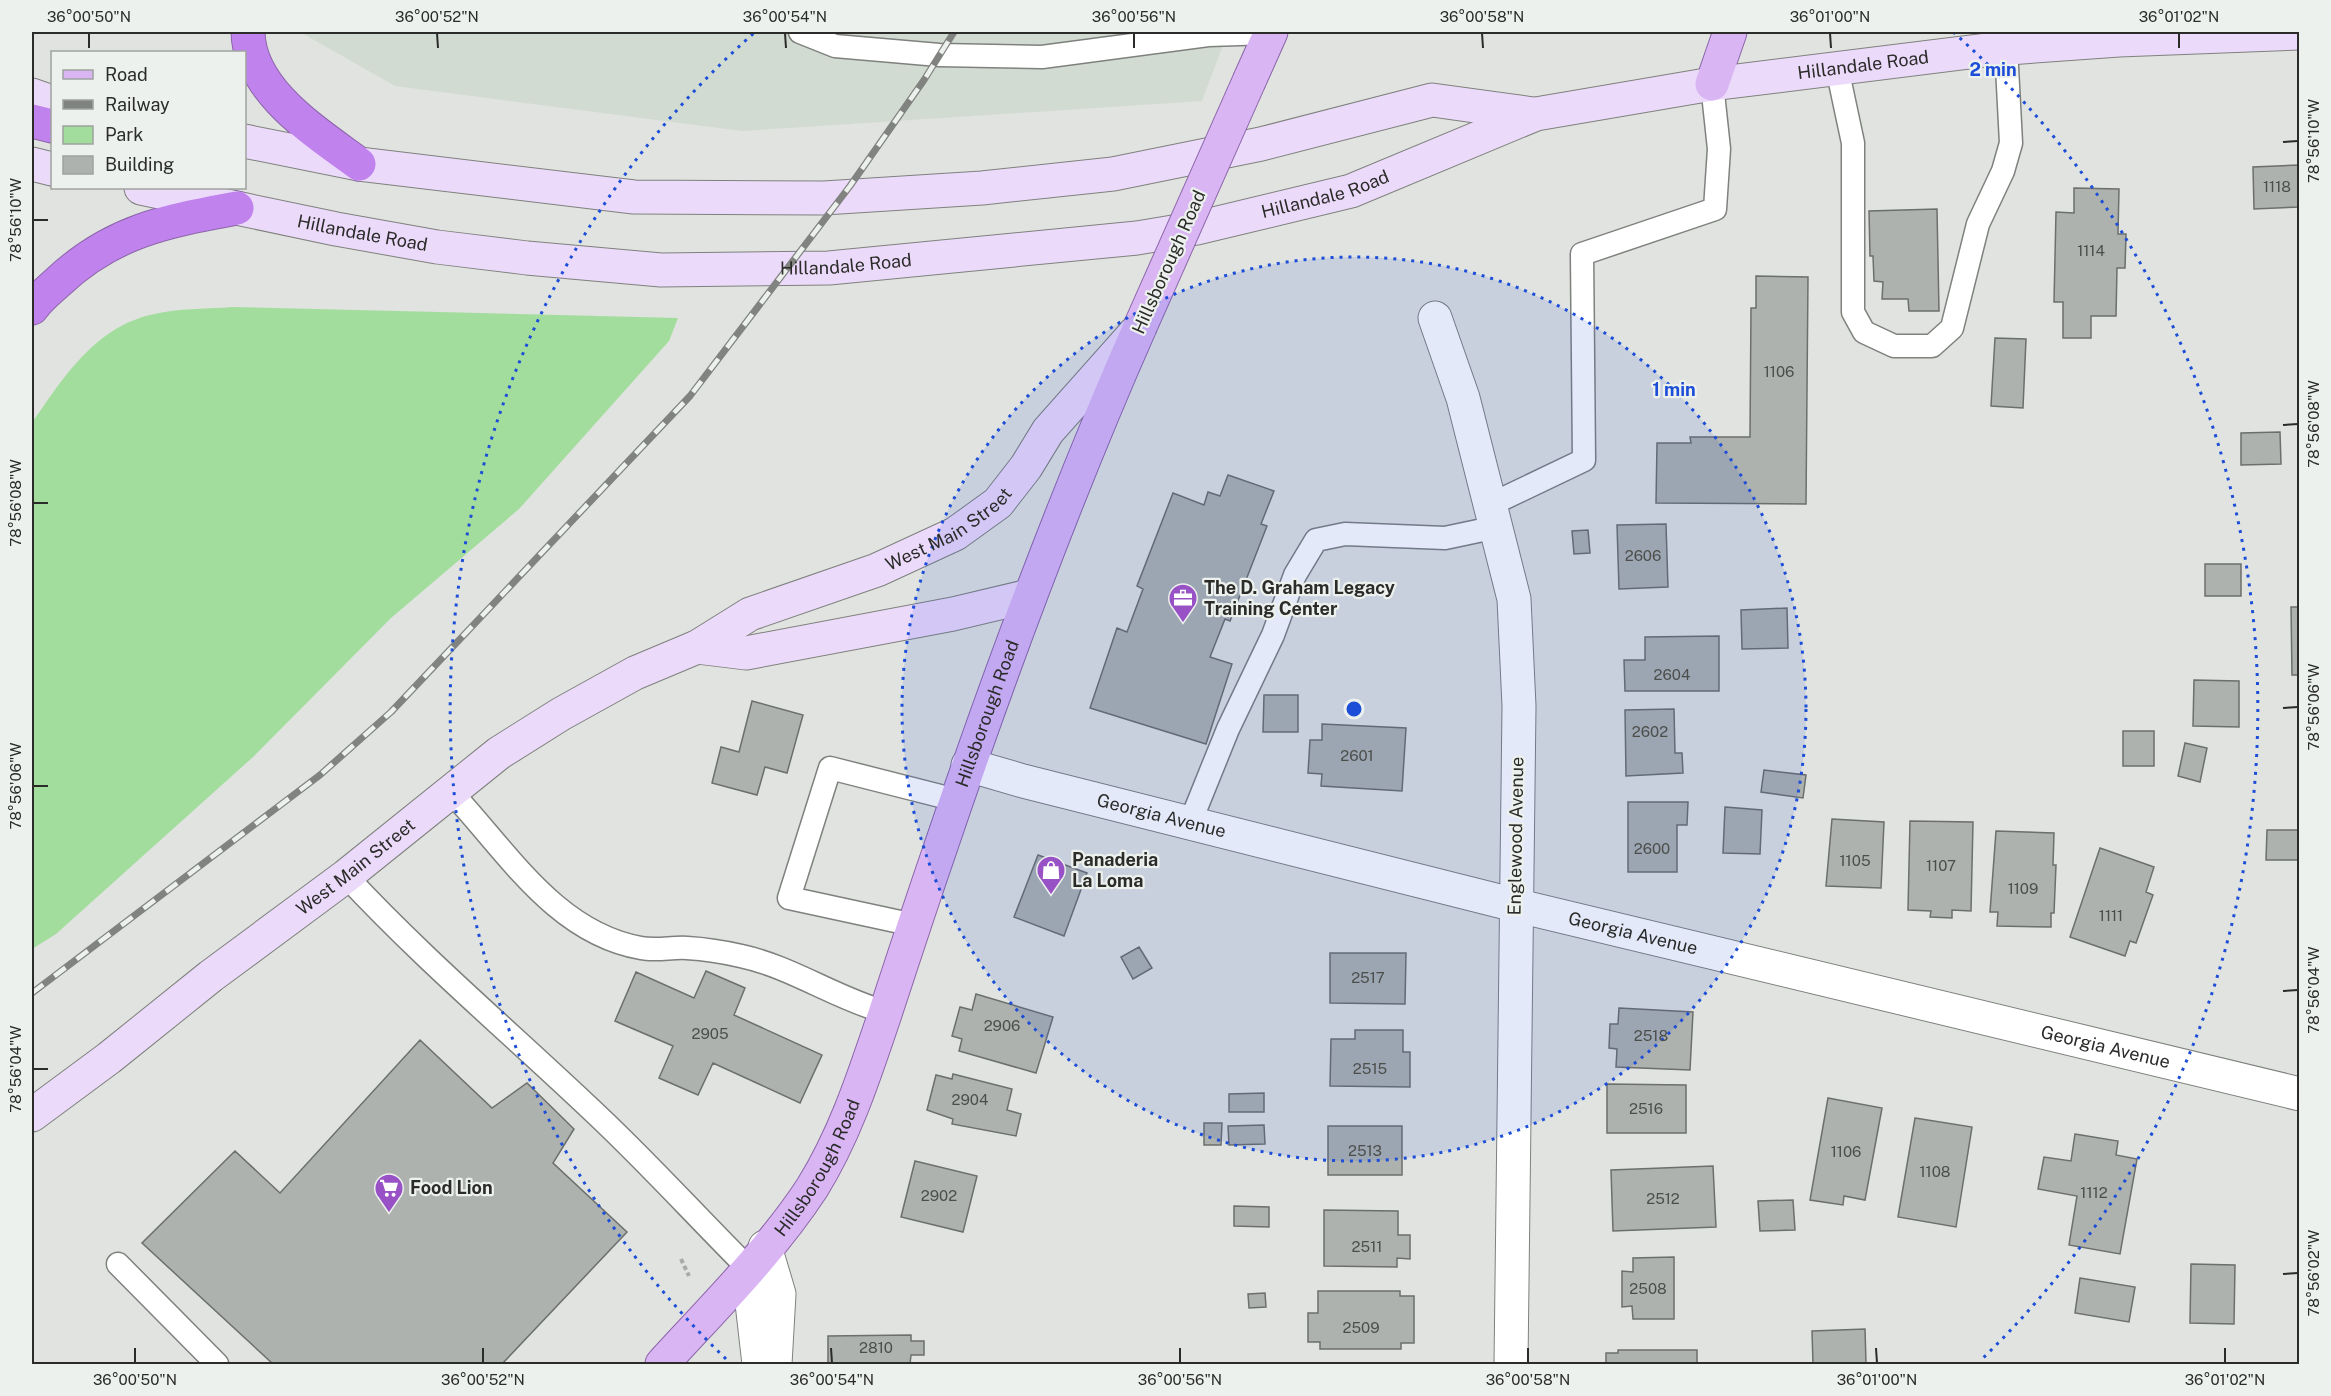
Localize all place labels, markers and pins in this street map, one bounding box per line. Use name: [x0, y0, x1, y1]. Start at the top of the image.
place label: The D. Graham Legacy Training Center: [1204, 577, 1395, 619]
office icon: The D. Graham Legacy Training Center: [1167, 582, 1199, 624]
centre of rings: [1344, 699, 1364, 719]
place label: Panaderia La Loma: [1072, 849, 1158, 891]
shop icon: Panaderia La Loma: [1035, 854, 1067, 896]
supermarket icon: Food Lion: [373, 1172, 405, 1214]
place label: Food Lion: [410, 1177, 493, 1198]

